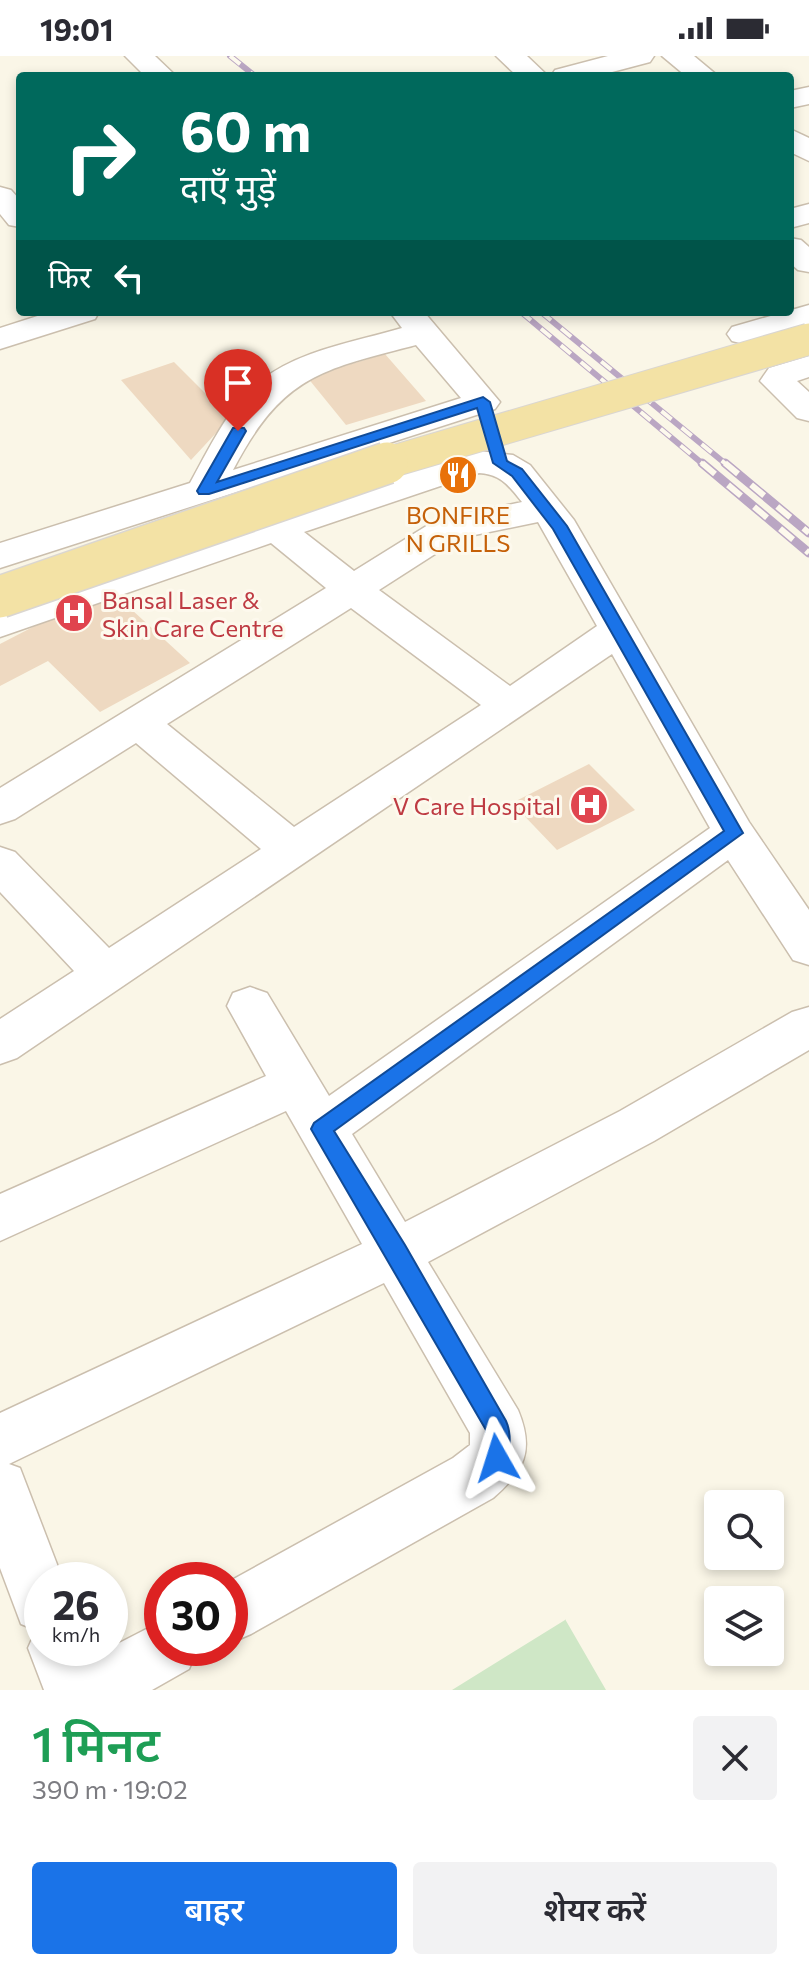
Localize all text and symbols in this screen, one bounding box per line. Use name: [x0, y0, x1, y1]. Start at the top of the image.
text: 19:01: [40, 10, 114, 47]
text: 60 m: [180, 95, 311, 164]
icon: right: [48, 104, 152, 208]
text: दाएँ मुड़ें: [180, 164, 276, 208]
icon: left: [107, 256, 151, 300]
text: फिर: [48, 257, 91, 294]
pin: [204, 349, 272, 431]
icon: arrive: [216, 361, 260, 405]
restaurant icon: BONFIRE N GRILLS: [437, 454, 479, 496]
place label: BONFIRE N GRILLS: [406, 500, 510, 557]
place label: Bansal Laser & Skin Care Centre: [102, 585, 284, 642]
hospital icon: Bansal Laser & Skin Care Centre: [53, 592, 95, 634]
hospital icon: V Care Hospital: [568, 784, 610, 826]
place label: V Care Hospital: [393, 791, 561, 820]
position arrow: [455, 1416, 539, 1500]
map controls: [704, 1490, 784, 1666]
button: search: [704, 1490, 784, 1570]
speed limit sign: 30: [144, 1562, 248, 1666]
text: 26: [52, 1579, 100, 1628]
button: layers: [704, 1586, 784, 1666]
text: km/h: [52, 1622, 100, 1646]
text: 1 मिनट: [32, 1713, 160, 1772]
button: close: [693, 1716, 777, 1800]
text: 390 m · 19:02: [32, 1773, 188, 1804]
button: बाहर: [32, 1862, 397, 1954]
button: शेयर करें: [413, 1862, 777, 1954]

